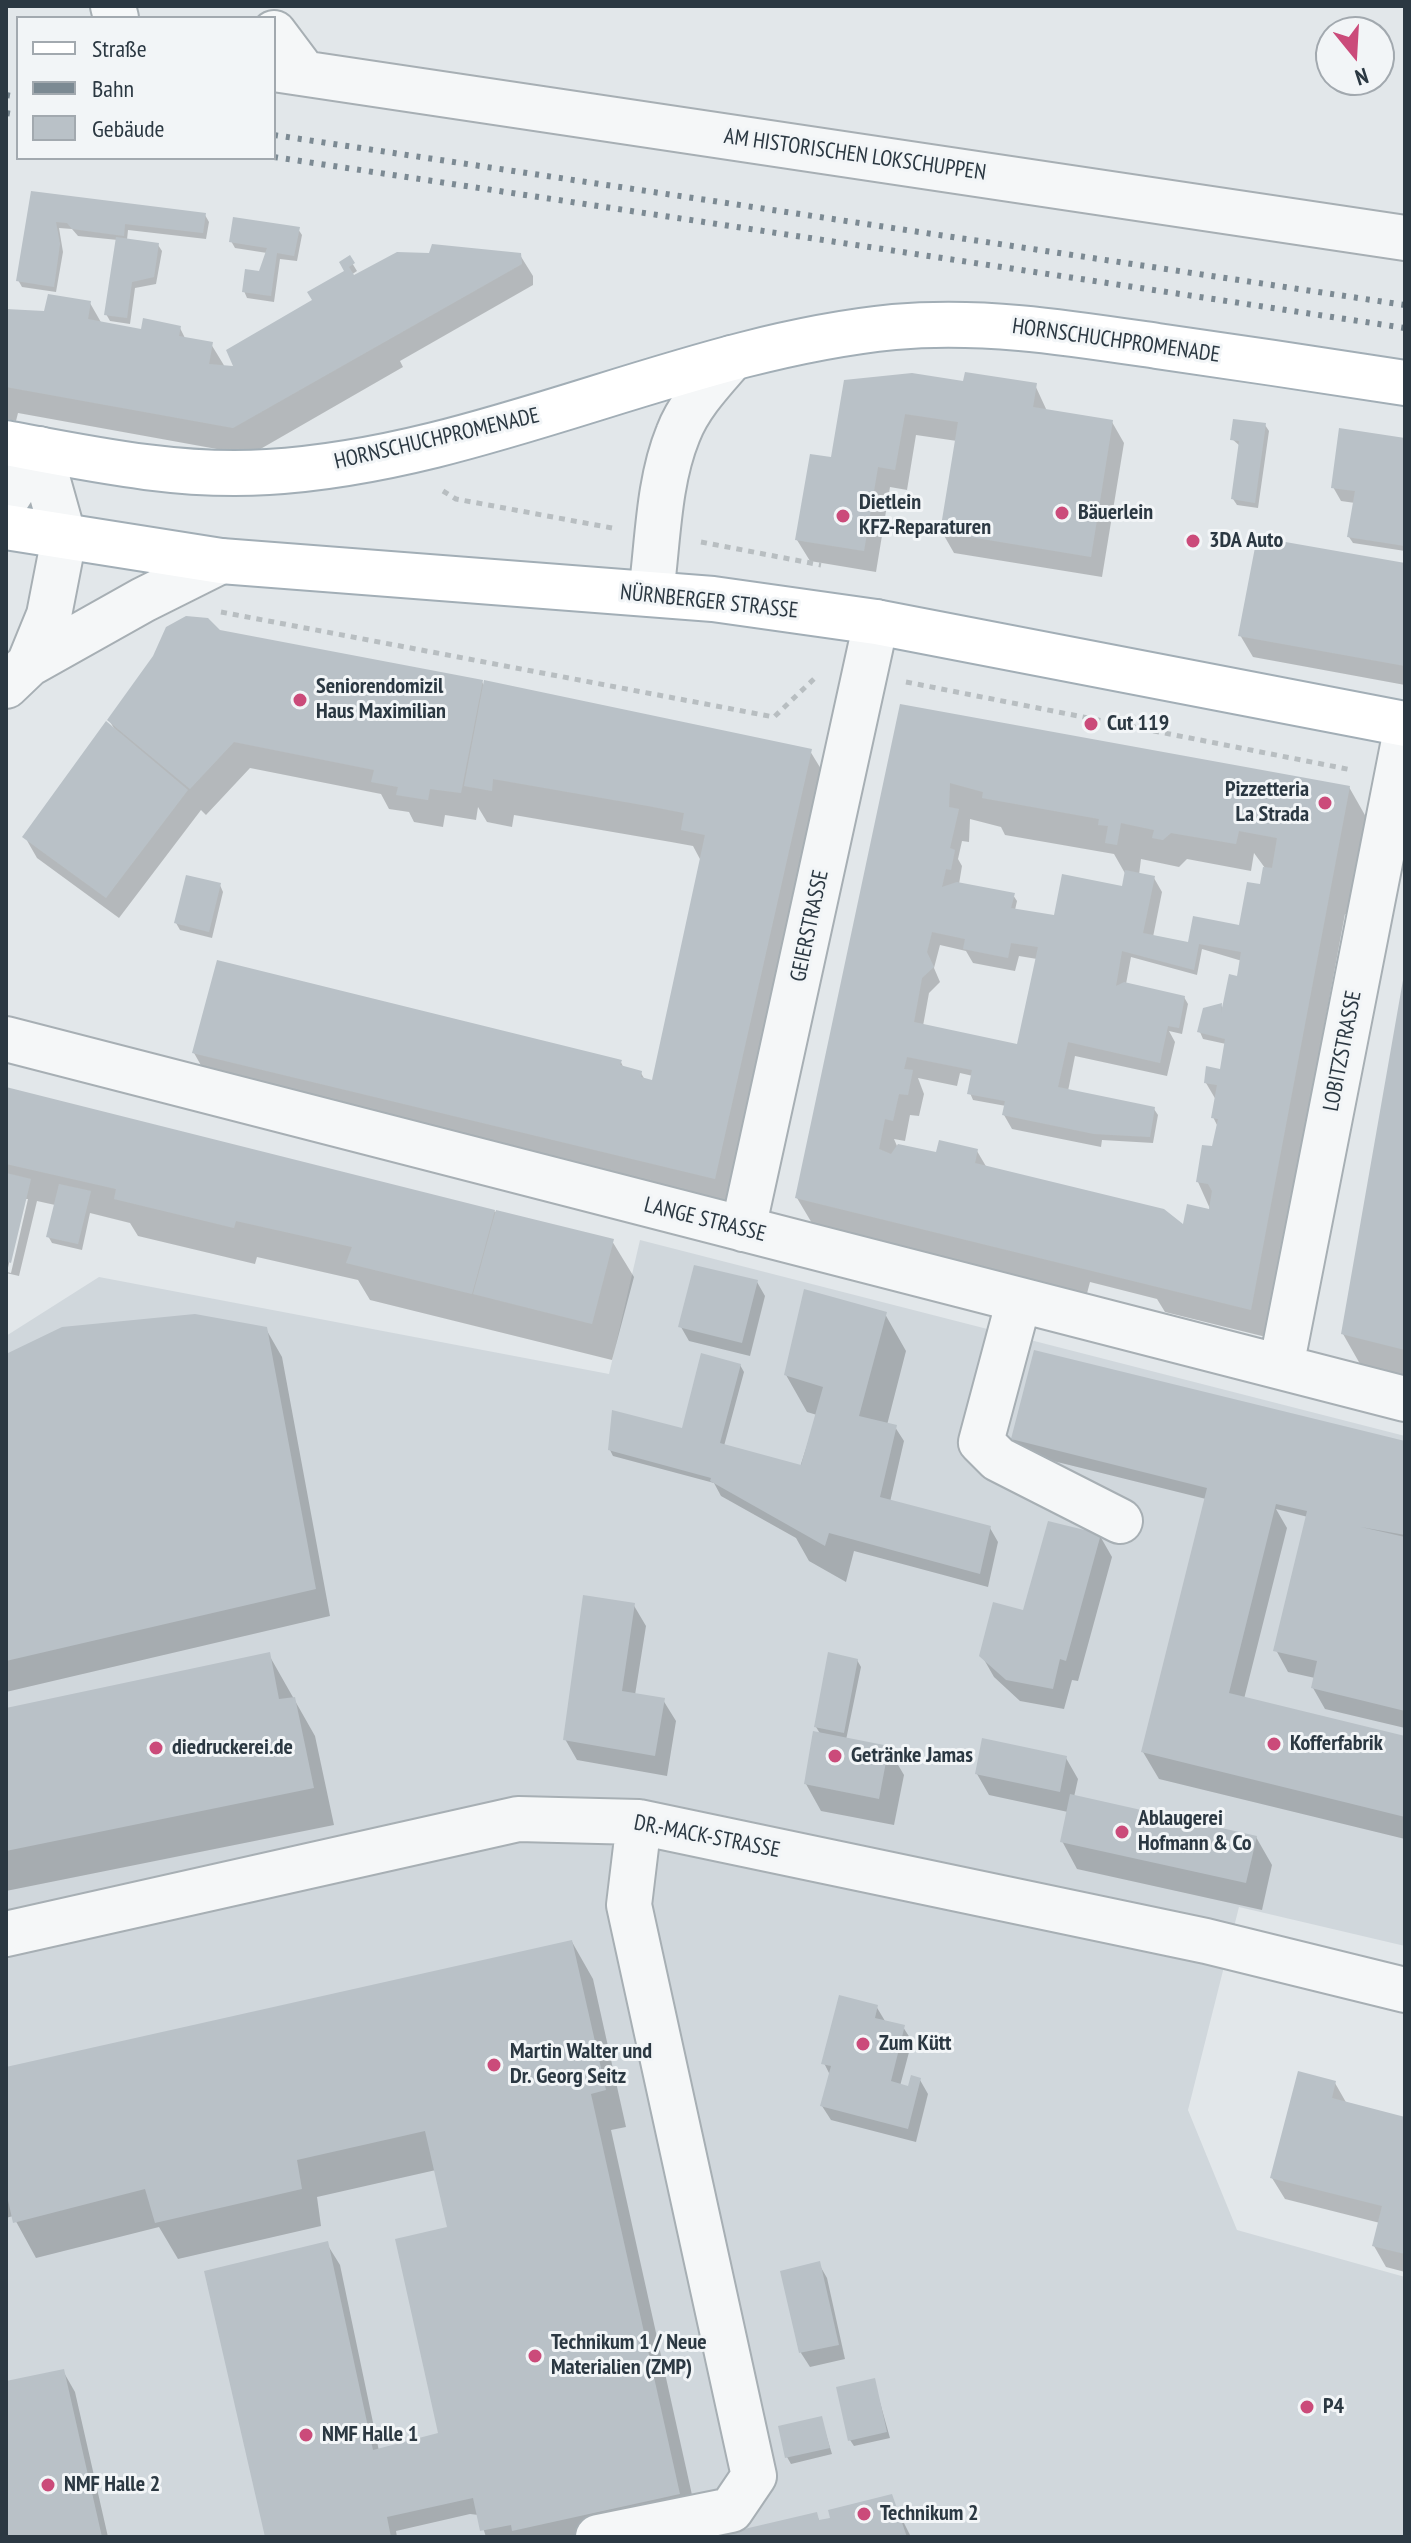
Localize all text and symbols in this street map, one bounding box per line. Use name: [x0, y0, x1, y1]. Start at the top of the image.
legend: [16, 16, 276, 160]
north arrow: [1315, 16, 1395, 96]
text: Straße: [92, 33, 147, 64]
text: N: [1352, 62, 1372, 92]
text: Bahn: [92, 73, 134, 104]
text: Gebäude: [92, 113, 164, 144]
street label: AM HISTORISCHEN LOKSCHUPPEN: [722, 124, 988, 186]
street label: HORNSCHUCHPROMENADE: [1010, 313, 1222, 369]
street label: HORNSCHUCHPROMENADE: [332, 403, 542, 475]
place label: Dietlein KFZ-Reparaturen: [859, 490, 991, 542]
place label: Bäuerlein: [1078, 500, 1153, 526]
marker: Bäuerlein: [1053, 504, 1071, 522]
marker: Dietlein KFZ-Reparaturen: [834, 507, 852, 525]
place label: 3DA Auto: [1209, 528, 1283, 554]
marker: 3DA Auto: [1184, 532, 1202, 550]
street label: NÜRNBERGER STRASSE: [619, 580, 799, 624]
place label: Seniorendomizil Haus Maximilian: [316, 674, 446, 726]
marker: Seniorendomizil Haus Maximilian: [291, 691, 309, 709]
place label: Cut 119: [1107, 711, 1169, 737]
marker: Cut 119: [1082, 715, 1100, 733]
place label: Pizzetteria La Strada: [1225, 777, 1309, 828]
marker: Pizzetteria La Strada: [1316, 794, 1334, 812]
street label: GEIERSTRASSE: [785, 868, 835, 984]
street label: LOBITZSTRASSE: [1318, 988, 1368, 1114]
street label: LANGE STRASSE: [641, 1192, 769, 1248]
place label: Kofferfabrik: [1290, 1731, 1383, 1757]
place label: diedruckerei.de: [172, 1735, 293, 1761]
marker: Kofferfabrik: [1265, 1735, 1283, 1753]
marker: diedruckerei.de: [147, 1739, 165, 1757]
place label: Getränke Jamas: [851, 1743, 973, 1769]
marker: Getränke Jamas: [826, 1747, 844, 1765]
place label: Ablaugerei Hofmann & Co: [1138, 1806, 1252, 1858]
street label: DR.-MACK-STRASSE: [632, 1810, 782, 1864]
marker: Ablaugerei Hofmann & Co: [1113, 1823, 1131, 1841]
place label: Zum Kütt: [879, 2031, 951, 2057]
marker: Zum Kütt: [854, 2035, 872, 2053]
place label: Martin Walter und Dr. Georg Seitz: [510, 2039, 652, 2090]
marker: Martin Walter und Dr. Georg Seitz: [485, 2056, 503, 2074]
place label: Technikum 1 / Neue Materialien (ZMP): [551, 2330, 707, 2382]
marker: Technikum 1 / Neue Materialien (ZMP): [526, 2347, 544, 2365]
place label: P4: [1323, 2394, 1344, 2420]
marker: P4: [1298, 2398, 1316, 2416]
place label: NMF Halle 1: [322, 2422, 418, 2448]
marker: NMF Halle 1: [297, 2426, 315, 2444]
place label: NMF Halle 2: [64, 2472, 160, 2498]
marker: NMF Halle 2: [39, 2476, 57, 2494]
place label: Technikum 2: [880, 2501, 978, 2527]
marker: Technikum 2: [855, 2505, 873, 2523]

